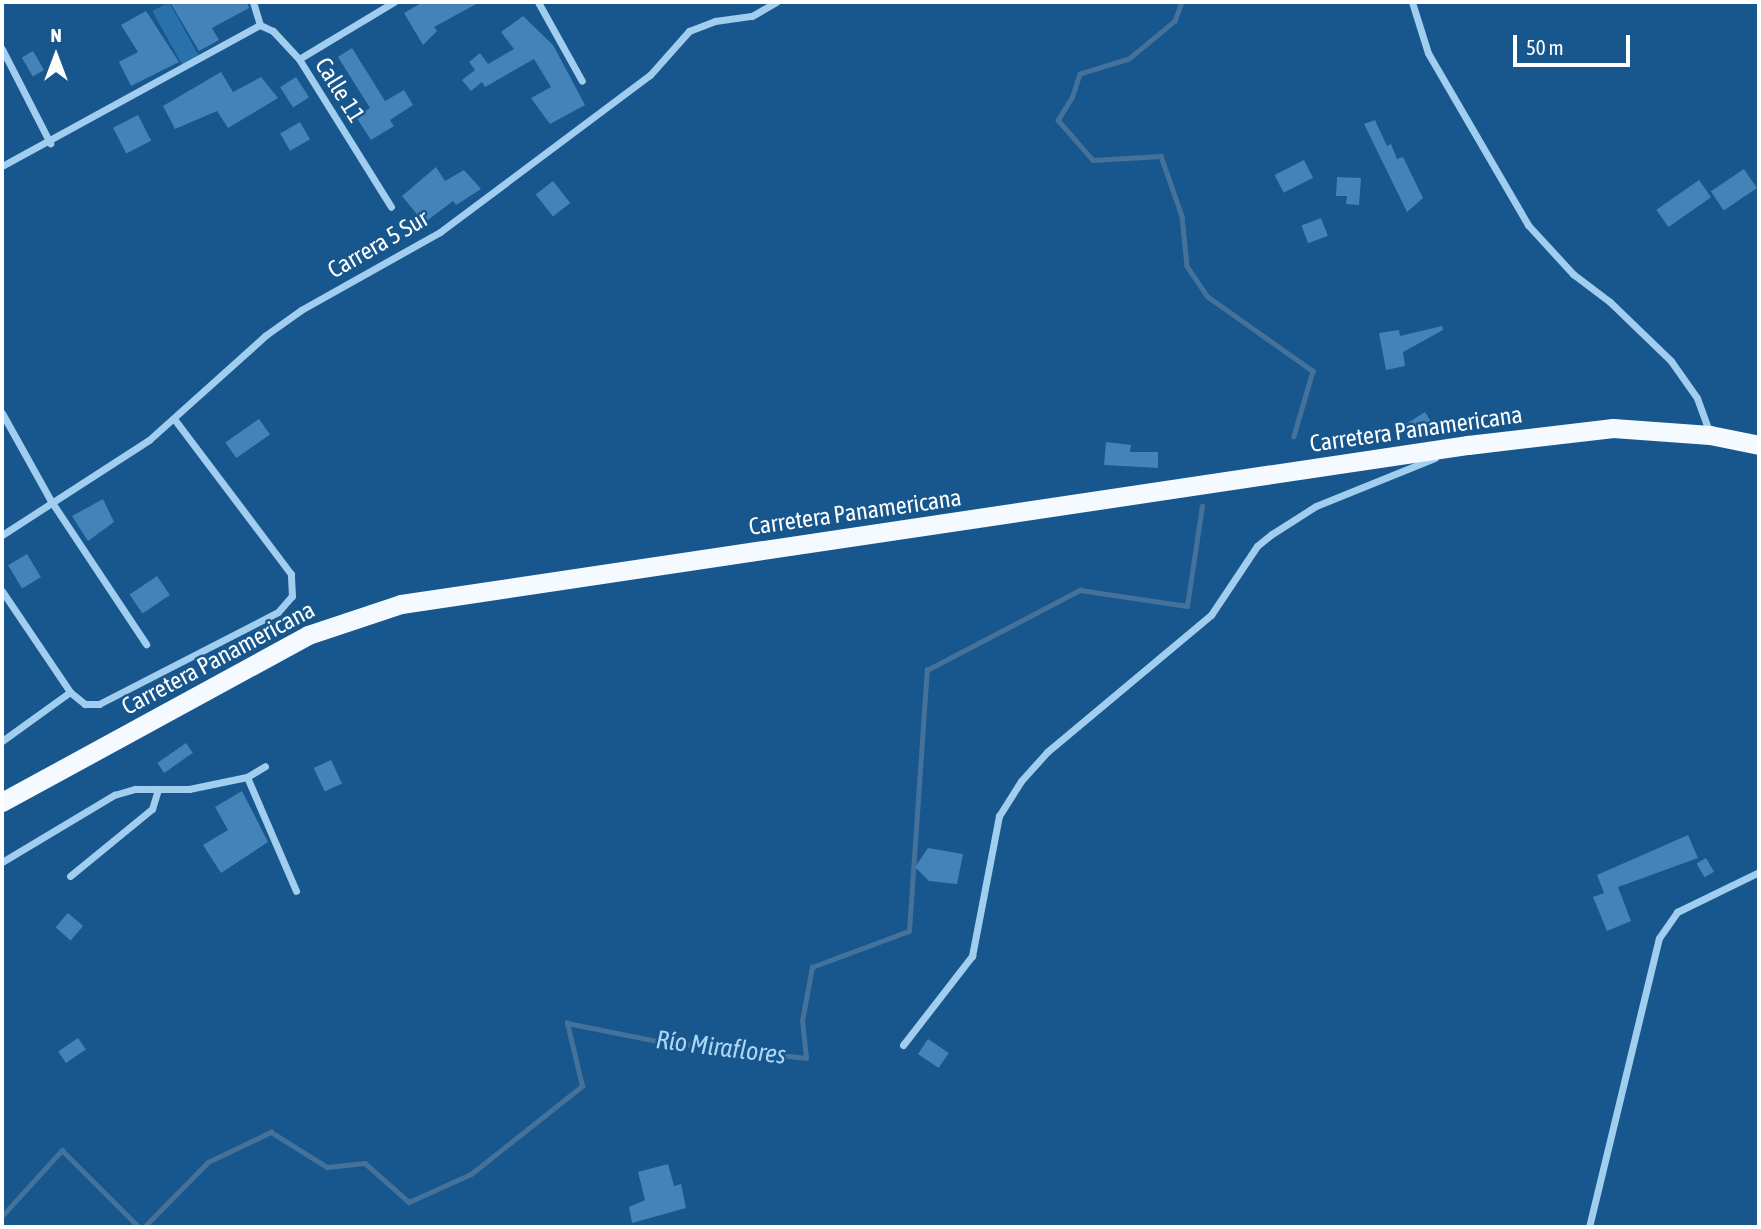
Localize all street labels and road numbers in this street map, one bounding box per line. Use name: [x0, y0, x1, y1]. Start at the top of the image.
street label: Calle 11: [309, 52, 371, 128]
street label: Carrera 5 Sur: [323, 204, 433, 284]
street label: Carretera Panamericana: [1308, 400, 1524, 458]
street label: Carretera Panamericana: [747, 483, 963, 541]
street label: Carretera Panamericana: [117, 595, 319, 721]

